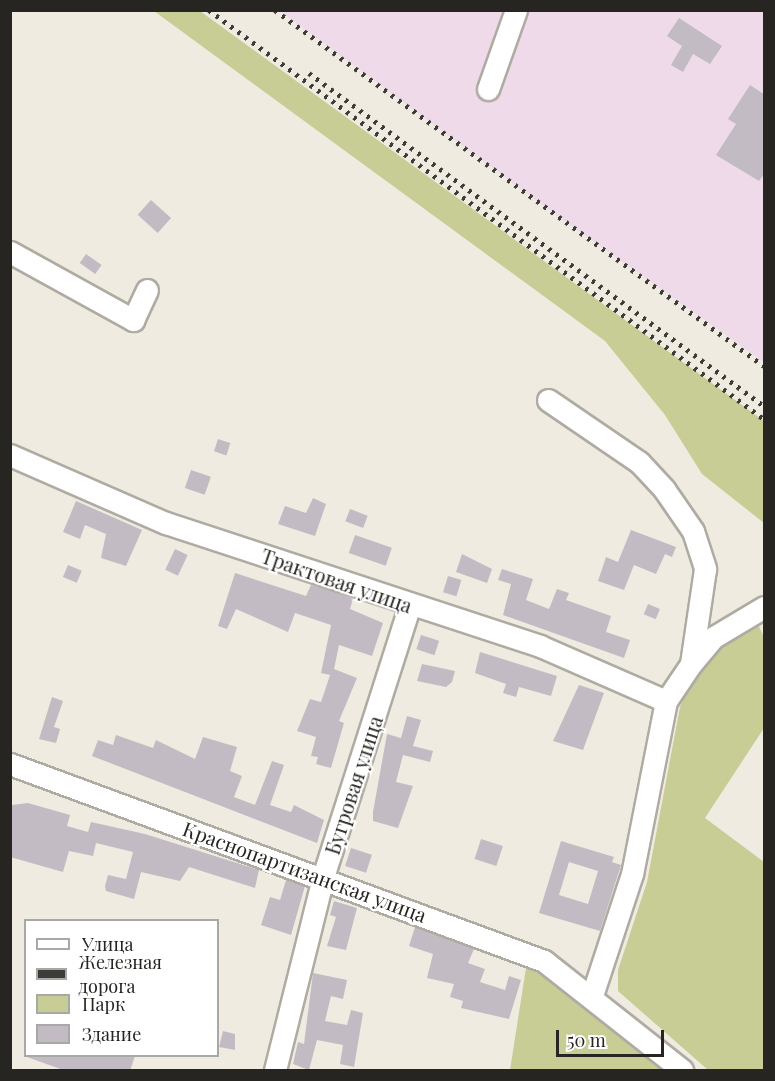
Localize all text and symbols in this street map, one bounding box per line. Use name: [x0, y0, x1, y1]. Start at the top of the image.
street label: Трактовая улица: [258, 543, 416, 617]
street label: Бугровая улица: [319, 713, 387, 857]
street label: Краснопартизанская улица: [180, 816, 430, 926]
legend: [24, 919, 219, 1057]
text: Улица: [82, 932, 133, 956]
text: Железная дорога: [79, 950, 162, 998]
text: Парк: [82, 992, 125, 1016]
scale bar: [559, 1018, 667, 1056]
text: Здание: [82, 1022, 141, 1046]
text: 50 m: [567, 1028, 606, 1052]

